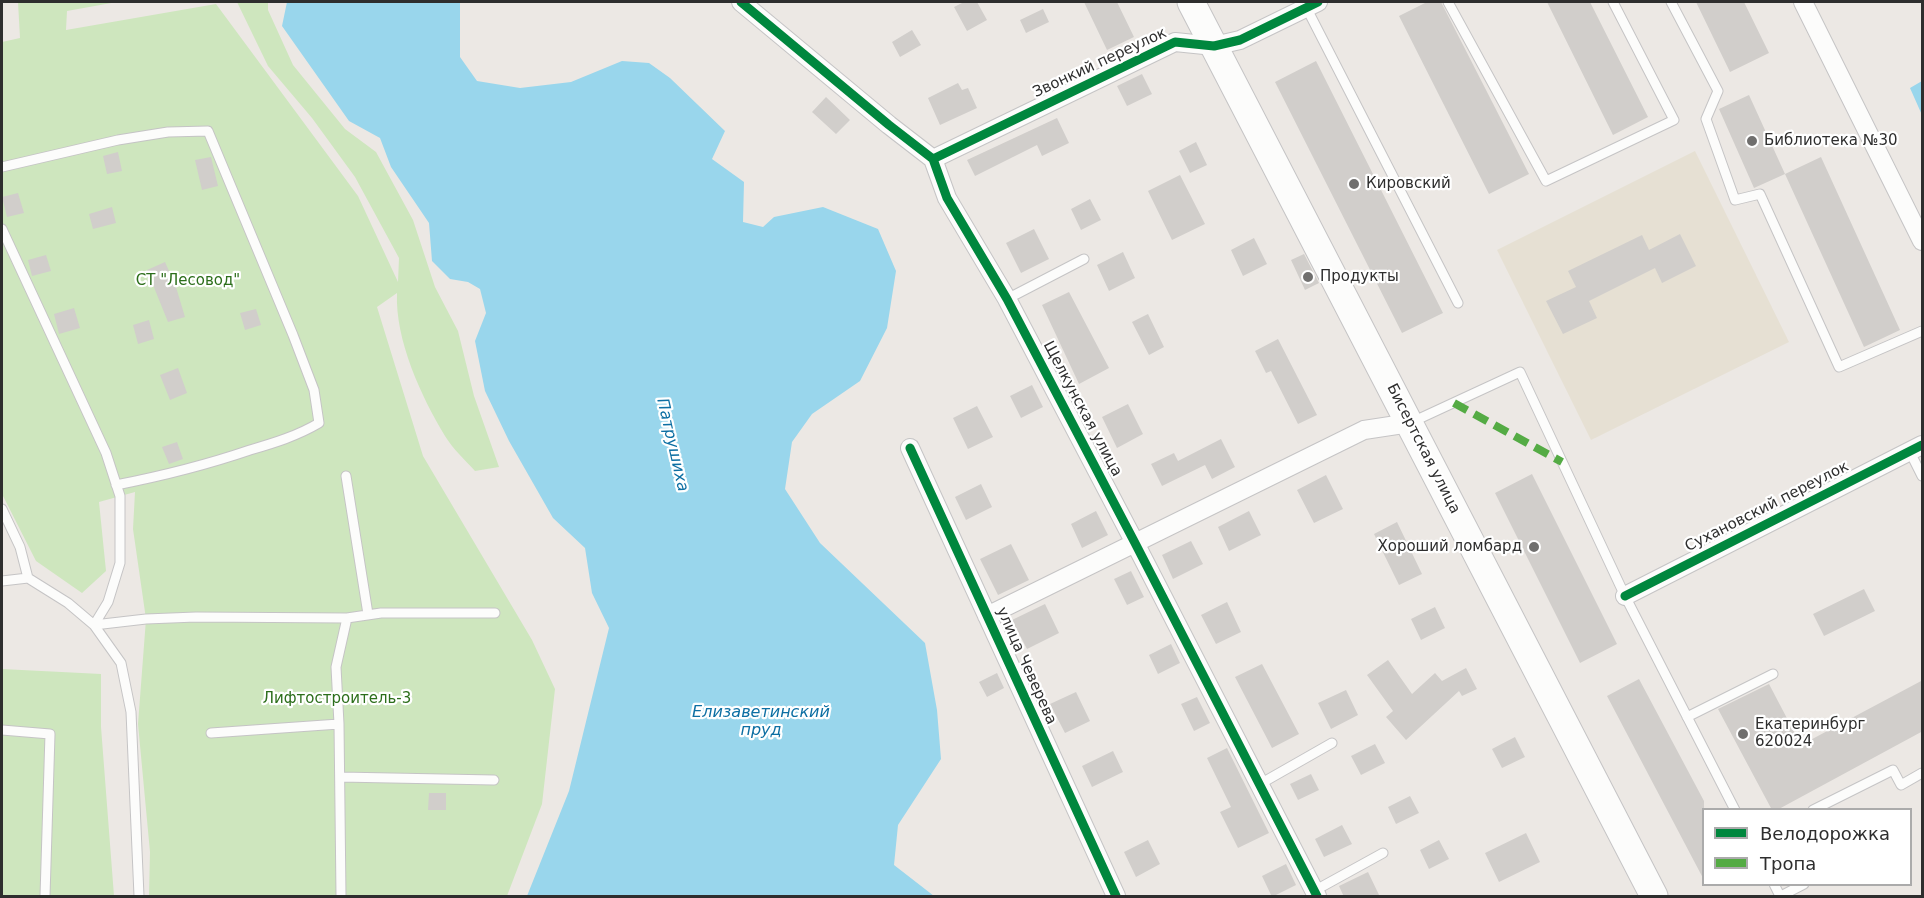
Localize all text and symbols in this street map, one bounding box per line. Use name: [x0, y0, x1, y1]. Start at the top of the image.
street label: Звонкий переулок: [1030, 24, 1170, 102]
place label: Библиотека №30: [1764, 132, 1897, 150]
marker: Библиотека №30: [1745, 134, 1759, 148]
place label: Кировский: [1366, 175, 1451, 193]
marker: Кировский: [1347, 177, 1361, 191]
place label: Продукты: [1320, 268, 1399, 286]
marker: Продукты: [1301, 270, 1315, 284]
park label: СТ "Лесовод": [136, 272, 240, 290]
street label: Щелкунская улица: [1039, 338, 1125, 480]
street label: Бисертская улица: [1382, 381, 1464, 517]
water label: Патрушиха: [652, 397, 692, 493]
street label: Сухановский переулок: [1682, 458, 1852, 556]
place label: Хороший ломбард: [1377, 538, 1522, 556]
marker: Хороший ломбард: [1527, 540, 1541, 554]
street label: улица Чеверева: [992, 604, 1060, 728]
park label: Лифтостроитель-3: [263, 690, 411, 708]
water label: Елизаветинский пруд: [692, 703, 830, 741]
place label: Екатеринбург 620024: [1755, 716, 1865, 751]
marker: Екатеринбург 620024: [1736, 727, 1750, 741]
legend: [1702, 808, 1912, 886]
text: Велодорожка: [1760, 823, 1890, 844]
text: Тропа: [1760, 853, 1816, 874]

